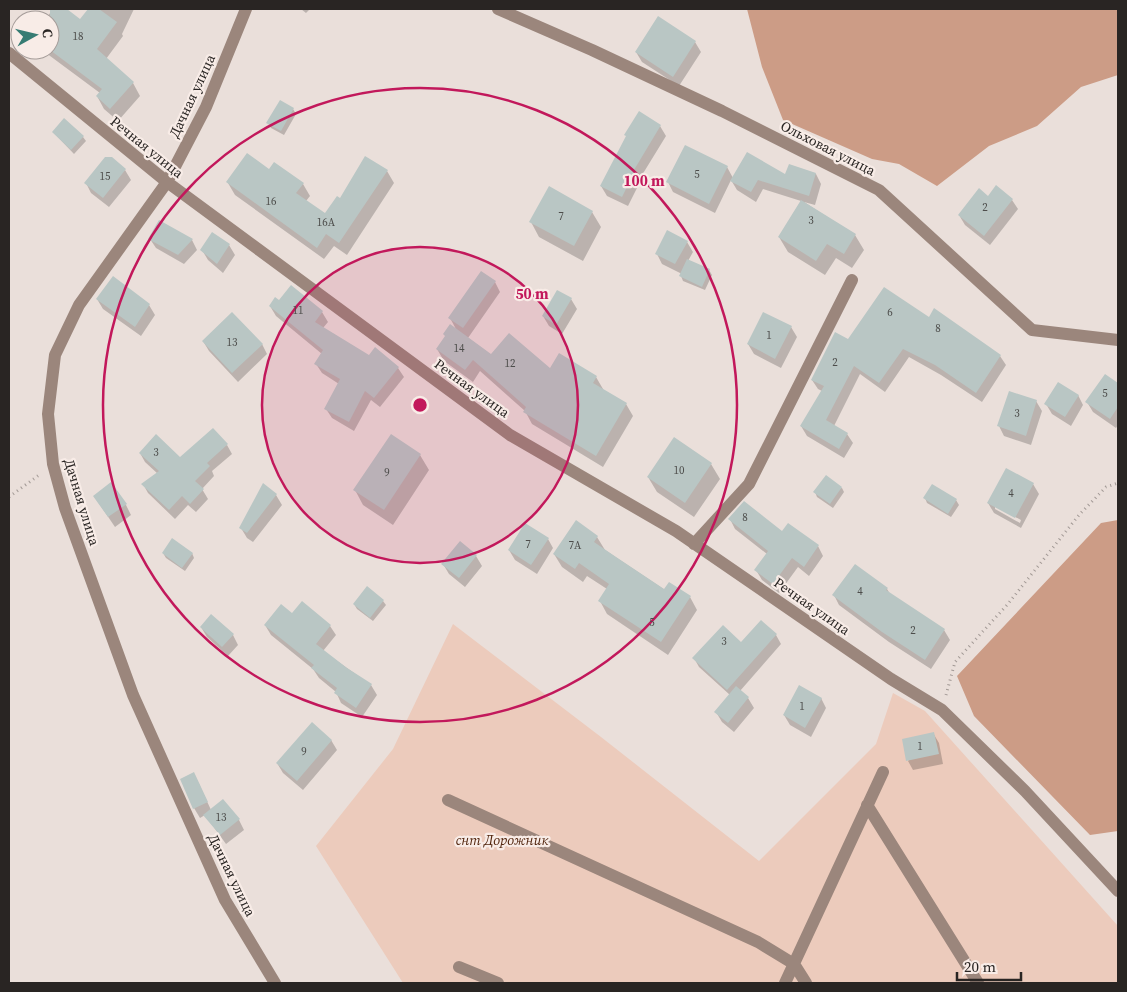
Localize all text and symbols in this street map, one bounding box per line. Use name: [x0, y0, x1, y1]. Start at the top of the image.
north arrow: [10, 10, 60, 60]
text: С: [37, 27, 58, 39]
house number: 18: [73, 29, 84, 44]
street label: Дачная улица: [164, 50, 220, 141]
street label: Речная улица: [106, 111, 188, 183]
street label: Ольховая улица: [777, 116, 880, 181]
house number: 5: [694, 167, 700, 182]
house number: 15: [100, 169, 111, 184]
text: 100 m: [623, 170, 665, 191]
house number: 16: [266, 194, 277, 209]
house number: 2: [982, 200, 988, 215]
house number: 7: [558, 209, 564, 224]
house number: 3: [808, 213, 814, 228]
house number: 16А: [317, 215, 336, 230]
text: 50 m: [515, 283, 549, 304]
house number: 11: [293, 303, 304, 318]
house number: 6: [887, 305, 893, 320]
house number: 8: [935, 321, 941, 336]
house number: 1: [766, 328, 772, 343]
house number: 13: [227, 335, 238, 350]
house number: 14: [454, 341, 465, 356]
street label: Речная улица: [430, 354, 515, 423]
house number: 2: [832, 355, 838, 370]
house number: 12: [505, 356, 516, 371]
house number: 5: [1102, 386, 1108, 401]
centre of rings: [411, 396, 429, 414]
house number: 3: [1014, 406, 1020, 421]
house number: 3: [153, 445, 159, 460]
street label: Дачная улица: [59, 456, 105, 549]
house number: 10: [674, 463, 685, 478]
house number: 9: [384, 465, 390, 480]
house number: 4: [1008, 486, 1014, 501]
house number: 8: [742, 510, 748, 525]
house number: 7: [525, 537, 531, 552]
house number: 7А: [569, 538, 582, 553]
street label: Речная улица: [770, 572, 855, 640]
house number: 4: [857, 584, 863, 599]
house number: 5: [649, 615, 655, 630]
house number: 2: [910, 623, 916, 638]
house number: 3: [721, 634, 727, 649]
house number: 1: [799, 699, 805, 714]
house number: 1: [917, 739, 923, 754]
house number: 9: [301, 744, 307, 759]
house number: 13: [216, 810, 227, 825]
street label: Дачная улица: [203, 830, 261, 921]
park label: снт Дорожник: [456, 830, 548, 850]
scale bar: [957, 950, 1021, 982]
text: 20 m: [964, 956, 996, 977]

